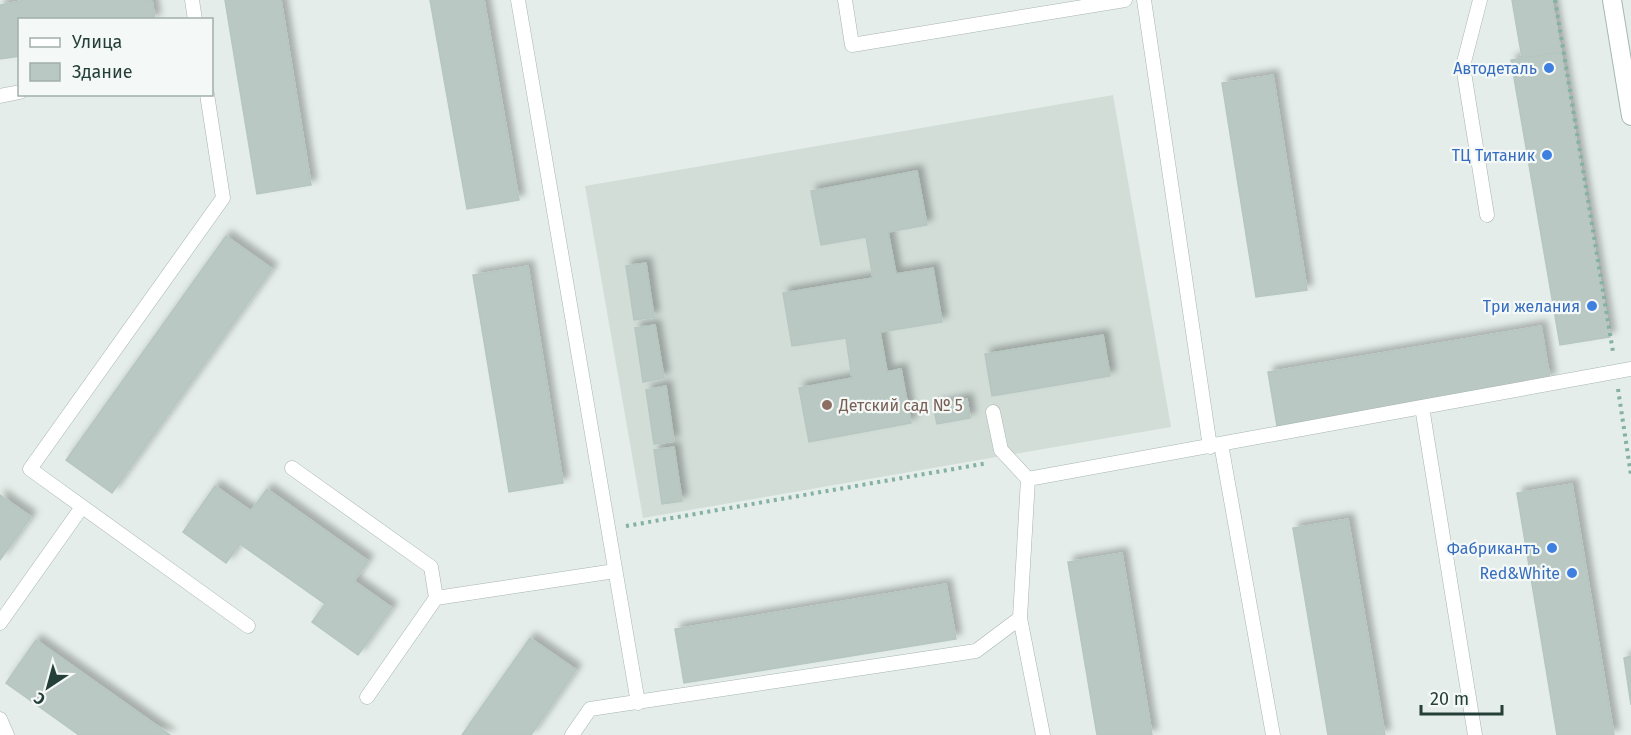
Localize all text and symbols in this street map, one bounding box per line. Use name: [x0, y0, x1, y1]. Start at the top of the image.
legend: [18, 18, 213, 96]
text: Улица: [72, 31, 122, 53]
place label: Автодеталь: [1453, 59, 1537, 78]
text: Здание: [72, 61, 133, 83]
marker: Автодеталь: [1542, 61, 1556, 75]
place label: ТЦ Титаник: [1452, 146, 1536, 165]
marker: ТЦ Титаник: [1540, 148, 1554, 162]
place label: Три желания: [1483, 297, 1580, 316]
marker: Три желания: [1585, 299, 1599, 313]
place label: Детский сад № 5: [838, 396, 963, 415]
marker: Детский сад № 5: [820, 398, 834, 412]
place label: Фабрикантъ: [1447, 539, 1540, 558]
marker: Фабрикантъ: [1545, 541, 1559, 555]
place label: Red&White: [1479, 564, 1560, 583]
marker: Red&White: [1565, 566, 1579, 580]
north arrow: [18, 657, 78, 717]
scale bar: [1421, 678, 1502, 716]
text: С: [30, 688, 49, 709]
text: 20 m: [1430, 688, 1469, 710]

